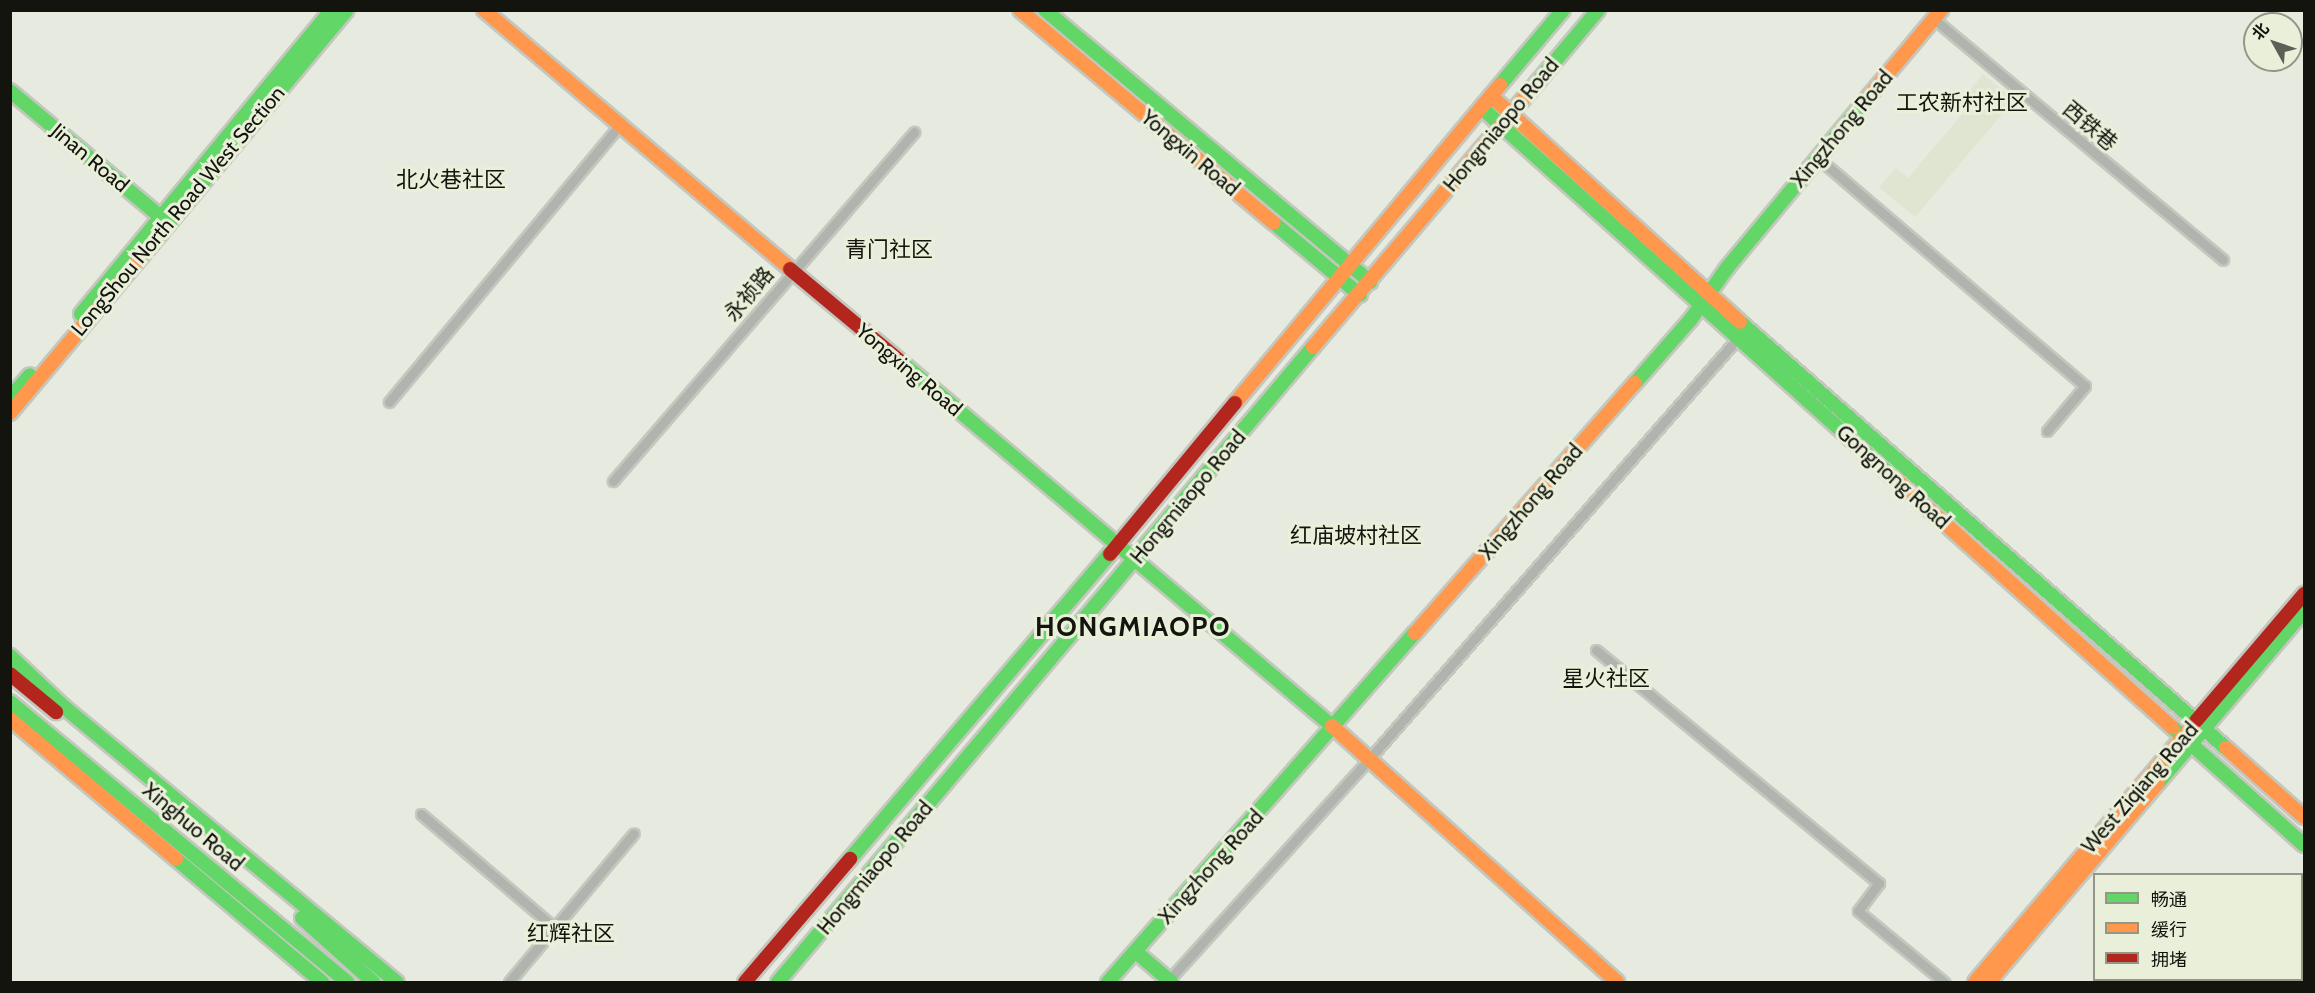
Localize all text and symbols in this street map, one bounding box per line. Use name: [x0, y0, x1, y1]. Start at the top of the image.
north arrow: [2243, 12, 2303, 72]
text: 北: [2248, 19, 2273, 44]
street label: Hongmiaopo Road: [1438, 53, 1564, 197]
street label: Xingzhong Road: [1786, 65, 1898, 193]
street label: LongShou North Road West Section: [66, 81, 290, 341]
district label: 工农新村社区: [1896, 90, 2028, 116]
street label: 西铁巷: [2058, 96, 2122, 156]
street label: Yongxin Road: [1136, 105, 1244, 201]
street label: Jinan Road: [46, 118, 134, 198]
district label: 北火巷社区: [396, 167, 506, 193]
district label: 青门社区: [845, 237, 933, 263]
street label: 永祯路: [719, 262, 779, 326]
street label: Yongxing Road: [851, 318, 967, 422]
street label: Gongnong Road: [1831, 420, 1955, 534]
street label: Hongmiaopo Road: [1125, 425, 1251, 569]
street label: Xingzhong Road: [1474, 439, 1588, 565]
district label: 红庙坡村社区: [1290, 523, 1422, 549]
district label: HONGMIAOPO: [1035, 611, 1231, 643]
district label: 星火社区: [1562, 666, 1650, 692]
street label: West Ziqiang Road: [2076, 718, 2204, 858]
street label: Xinghuo Road: [137, 778, 249, 876]
street label: Hongmiaopo Road: [812, 796, 938, 940]
street label: Xingzhong Road: [1153, 805, 1269, 929]
legend: [2093, 873, 2303, 981]
text: 畅通: [2151, 889, 2187, 911]
text: 缓行: [2151, 919, 2187, 941]
district label: 红辉社区: [527, 921, 615, 947]
text: 拥堵: [2151, 949, 2187, 971]

